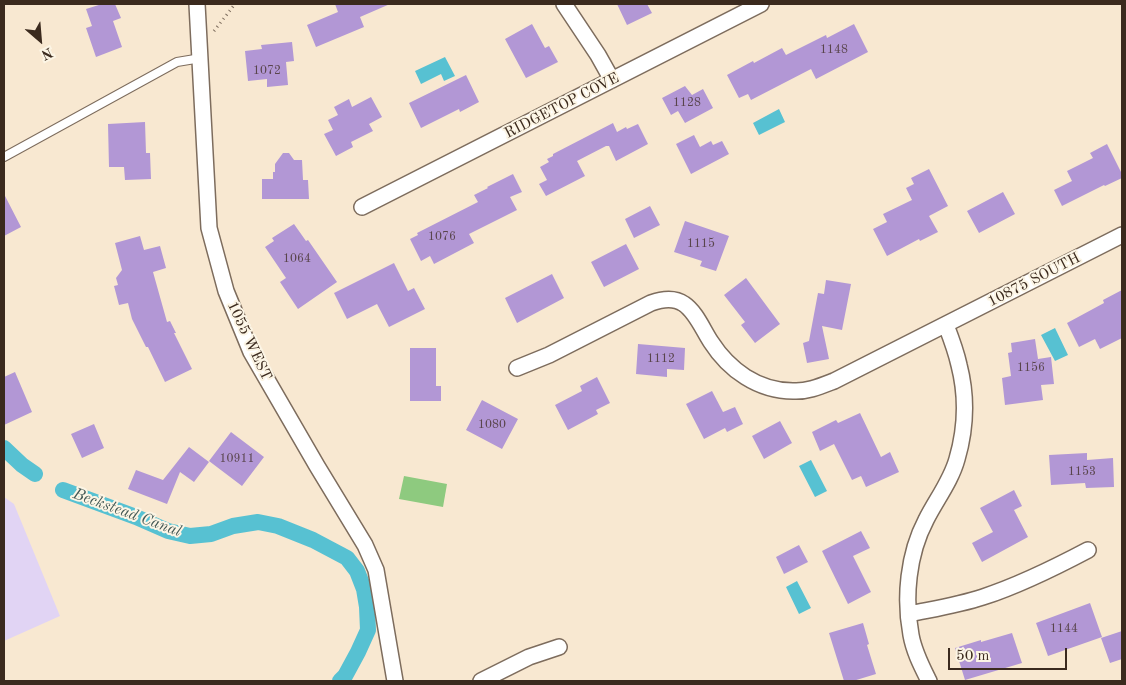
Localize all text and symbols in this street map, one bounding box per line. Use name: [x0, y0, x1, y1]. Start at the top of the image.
north arrow: [15, 15, 65, 65]
house number: 1148: [820, 43, 848, 57]
text: N: [39, 45, 55, 62]
house number: 1072: [253, 64, 281, 78]
street label: RIDGETOP COVE: [502, 69, 622, 143]
house number: 1128: [673, 96, 701, 110]
house number: 1076: [428, 230, 456, 244]
house number: 1115: [687, 237, 715, 251]
street label: 10875 SOUTH: [985, 249, 1083, 311]
house number: 1064: [283, 252, 311, 266]
street label: 1055 WEST: [223, 299, 275, 383]
house number: 1112: [647, 352, 675, 366]
house number: 1156: [1017, 361, 1045, 375]
house number: 1080: [478, 418, 506, 432]
house number: 10911: [220, 452, 254, 466]
house number: 1153: [1068, 465, 1096, 479]
water label: Beckstead Canal: [70, 485, 184, 541]
house number: 1144: [1050, 622, 1078, 636]
scale bar: [951, 638, 1070, 670]
text: 50 m: [956, 649, 990, 664]

